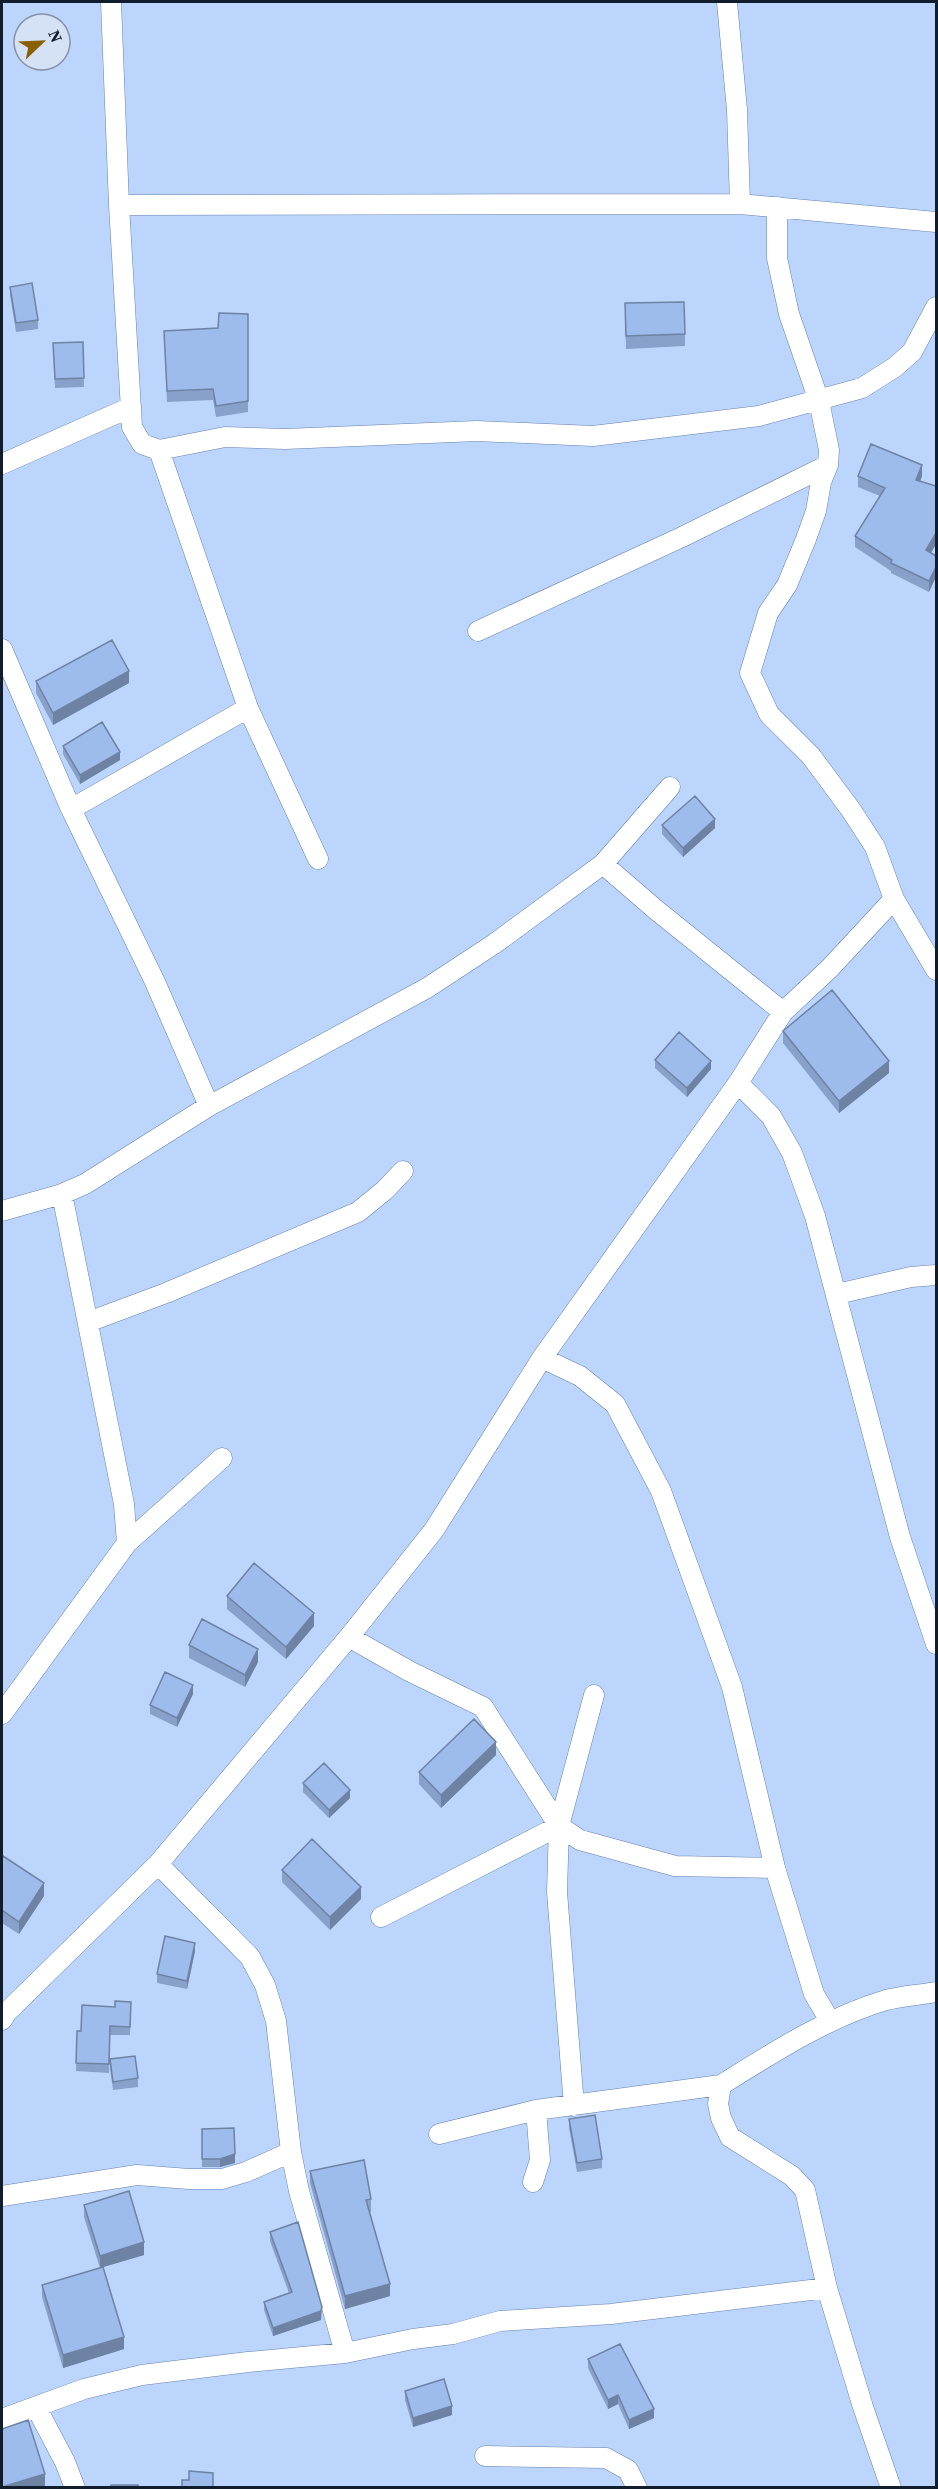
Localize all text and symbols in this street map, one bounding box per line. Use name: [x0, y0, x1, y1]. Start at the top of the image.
north arrow: [12, 12, 72, 72]
text: N: [43, 26, 68, 46]

